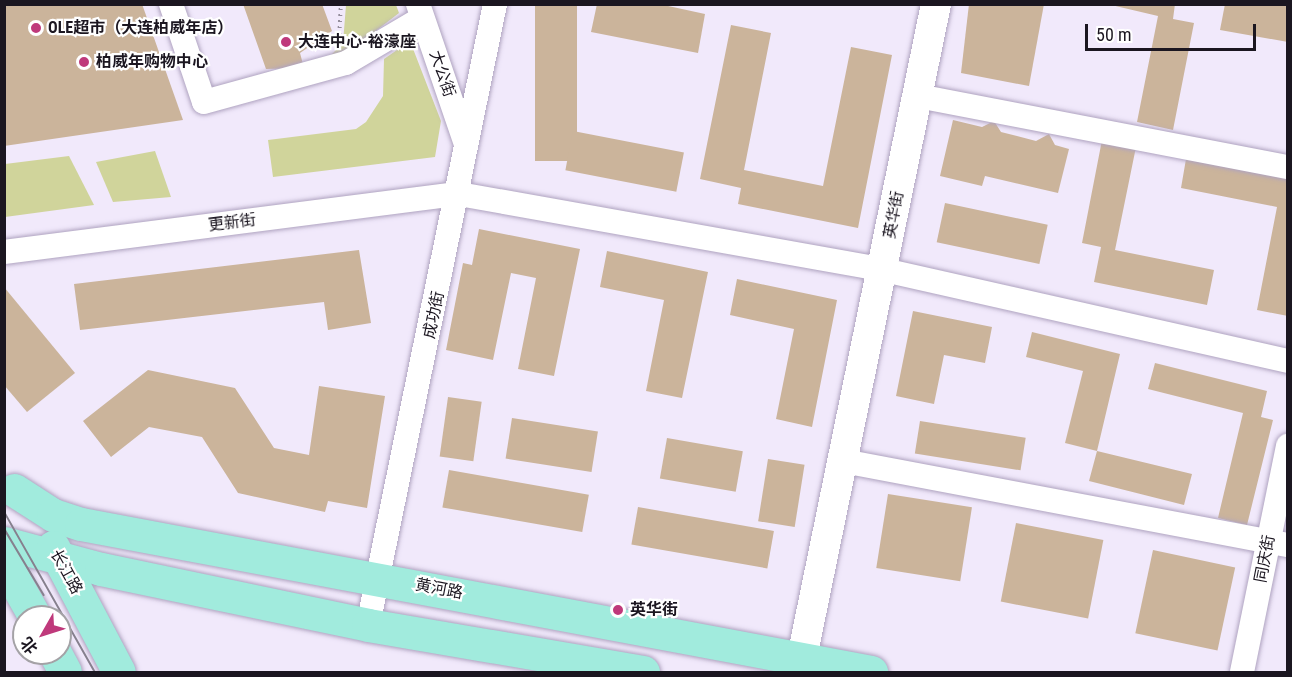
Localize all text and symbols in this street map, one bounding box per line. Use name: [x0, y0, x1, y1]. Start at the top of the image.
scale bar: [1088, 12, 1259, 50]
place label: OLE超市（大连柏威年店）: [48, 18, 233, 38]
marker: OLE超市（大连柏威年店）: [29, 21, 43, 35]
text: 50 m: [1096, 24, 1131, 45]
place label: 大连中心-裕濠座: [298, 32, 416, 52]
marker: 大连中心-裕濠座: [279, 35, 293, 49]
street label: 大公街: [425, 48, 459, 100]
place label: 柏威年购物中心: [96, 52, 208, 72]
marker: 柏威年购物中心: [77, 55, 91, 69]
street label: 英华街: [880, 190, 908, 240]
street label: 更新街: [207, 211, 257, 235]
street label: 成功街: [420, 290, 448, 340]
street label: 同庆街: [1251, 534, 1279, 584]
street label: 长江路: [46, 546, 86, 598]
street label: 黄河路: [414, 575, 464, 603]
place label: 英华街: [630, 600, 678, 620]
marker: 英华街: [611, 603, 625, 617]
north arrow: [12, 605, 72, 665]
text: 北: [17, 633, 42, 658]

